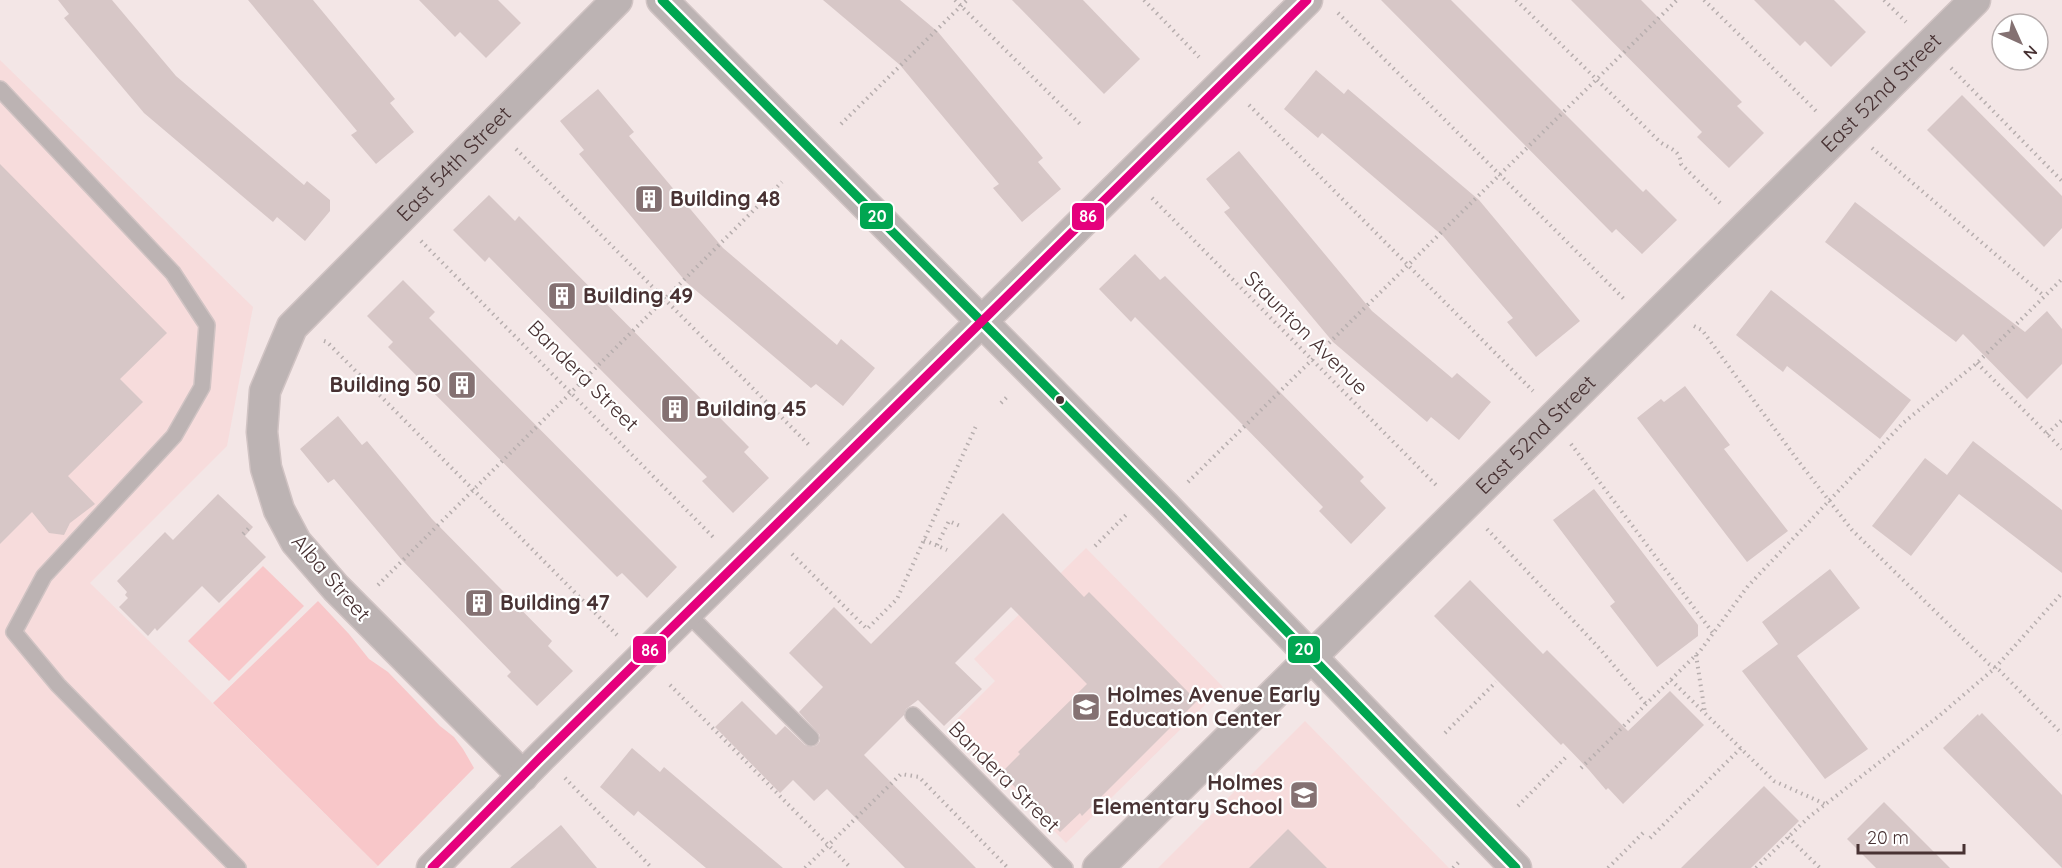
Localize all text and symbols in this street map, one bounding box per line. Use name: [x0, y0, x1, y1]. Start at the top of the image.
north arrow: [1990, 12, 2050, 72]
street label: East 52nd Street: [1815, 27, 1946, 157]
text: N: [2019, 41, 2042, 64]
street label: East 54th Street: [390, 100, 516, 226]
building icon: Building 48: [633, 183, 665, 215]
place label: Building 48: [670, 185, 780, 211]
line badge: 20: [859, 202, 894, 230]
line badge: 86: [1071, 202, 1105, 231]
text: 20: [868, 206, 887, 226]
text: 86: [1079, 206, 1097, 226]
street label: Staunton Avenue: [1239, 265, 1374, 400]
building icon: Building 49: [546, 280, 578, 312]
place label: Building 49: [583, 282, 693, 308]
street label: Bandera Street: [523, 314, 645, 436]
building icon: Building 50: [446, 369, 478, 401]
street label: East 52nd Street: [1470, 369, 1601, 499]
place label: Building 50: [330, 371, 441, 397]
building icon: Building 45: [659, 393, 691, 425]
unlabelled marker: [1054, 394, 1066, 406]
place label: Building 45: [696, 395, 807, 421]
street label: Alba Street: [287, 528, 377, 626]
building icon: Building 47: [463, 587, 495, 619]
place label: Building 47: [500, 589, 610, 615]
line badge: 86: [632, 635, 667, 664]
line badge: 20: [1287, 635, 1321, 664]
text: 20: [1295, 639, 1314, 659]
text: 86: [641, 640, 659, 660]
place label: Holmes Avenue Early Education Center: [1107, 681, 1321, 731]
school or university icon: Holmes Avenue Early Education Center: [1070, 691, 1102, 723]
street label: Bandera Street: [944, 715, 1066, 837]
place label: Holmes Elementary School: [1092, 769, 1283, 819]
school or university icon: Holmes Elementary School: [1288, 779, 1320, 811]
scale bar: [1858, 817, 1964, 855]
text: 20 m: [1867, 826, 1909, 849]

